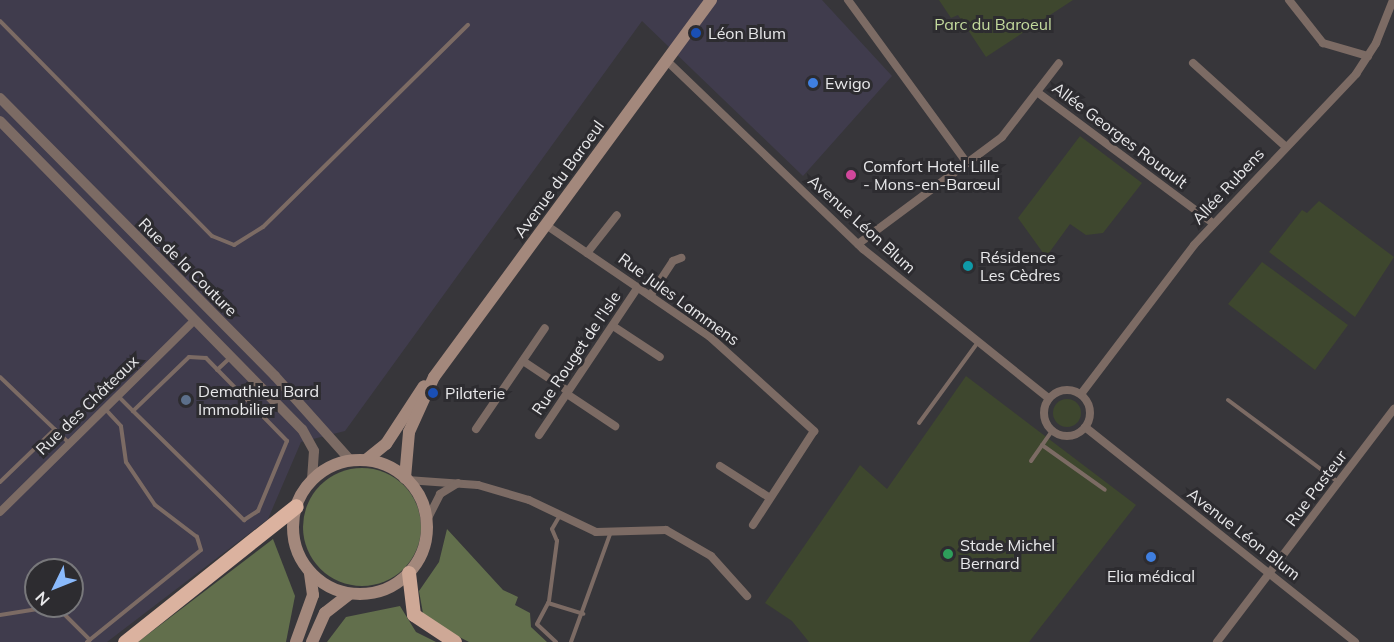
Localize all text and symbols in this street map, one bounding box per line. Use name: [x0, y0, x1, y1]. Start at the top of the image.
park label: Parc du Baroeul: [934, 14, 1052, 34]
place label: Léon Blum: [708, 23, 786, 43]
marker: Léon Blum: [689, 26, 703, 40]
place label: Ewigo: [825, 73, 871, 93]
marker: Ewigo: [806, 76, 820, 90]
street label: Allée Georges Rouault: [1049, 78, 1191, 192]
street label: Avenue du Baroeul: [510, 117, 608, 241]
street label: Allée Rubens: [1188, 144, 1268, 228]
place label: Comfort Hotel Lille - Mons-en-Barœul: [863, 156, 1000, 194]
marker: Comfort Hotel Lille - Mons-en-Barœul: [844, 168, 858, 182]
street label: Avenue Léon Blum: [804, 171, 920, 277]
street label: Rue de la Couture: [135, 214, 241, 320]
place label: Résidence Les Cèdres: [980, 247, 1060, 285]
street label: Rue Jules Lammens: [615, 249, 743, 349]
marker: Résidence Les Cèdres: [961, 259, 975, 273]
street label: Rue Rouget de l'Isle: [528, 288, 624, 418]
street label: Rue des Châteaux: [32, 351, 142, 459]
place label: Demathieu Bard Immobilier: [198, 381, 319, 419]
place label: Pilaterie: [445, 383, 505, 403]
marker: Pilaterie: [426, 386, 440, 400]
marker: Demathieu Bard Immobilier: [179, 393, 193, 407]
street label: Rue Pasteur: [1281, 446, 1351, 530]
street label: Avenue Léon Blum: [1184, 484, 1304, 584]
place label: Stade Michel Bernard: [960, 535, 1055, 573]
marker: Stade Michel Bernard: [941, 547, 955, 561]
marker: Elia médical: [1144, 550, 1158, 564]
north arrow: [24, 558, 84, 618]
place label: Elia médical: [1107, 566, 1195, 586]
text: N: [31, 588, 54, 610]

